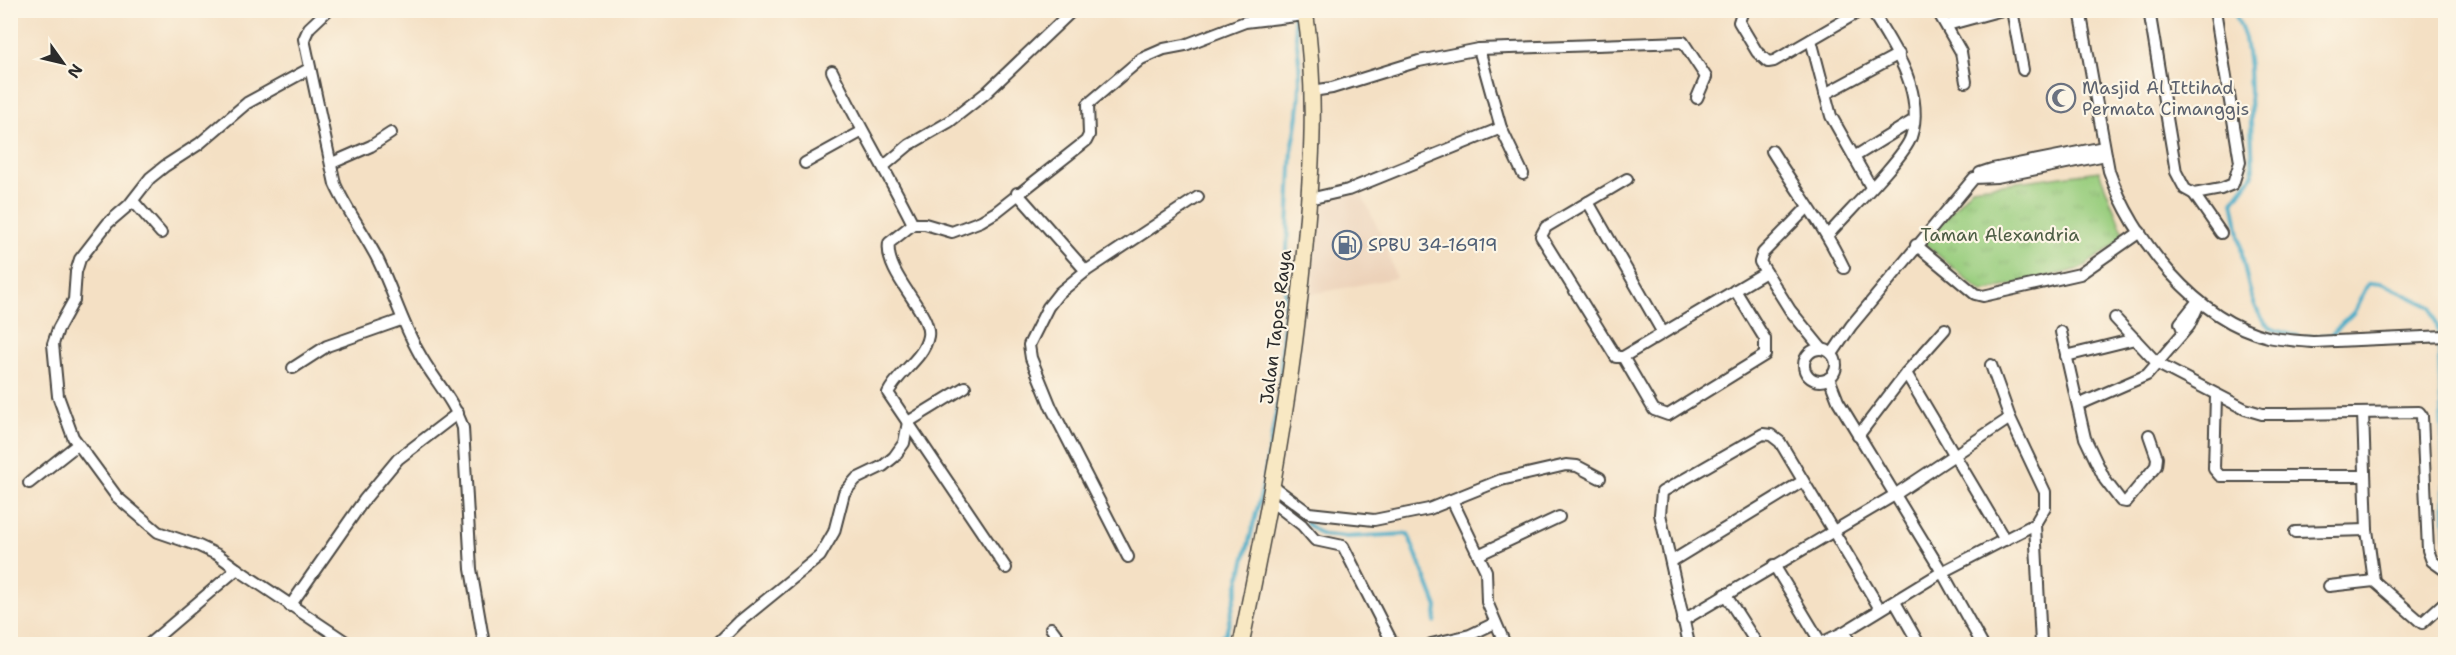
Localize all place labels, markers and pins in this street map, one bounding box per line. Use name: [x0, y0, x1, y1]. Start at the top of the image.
place label: Masjid Al Ittihad Permata Cimanggis: [2082, 76, 2249, 121]
mosque icon: Masjid Al Ittihad Permata Cimanggis: [2045, 82, 2077, 114]
fuel station icon: SPBU 34-16919: [1331, 229, 1363, 261]
place label: SPBU 34-16919: [1368, 233, 1498, 257]

